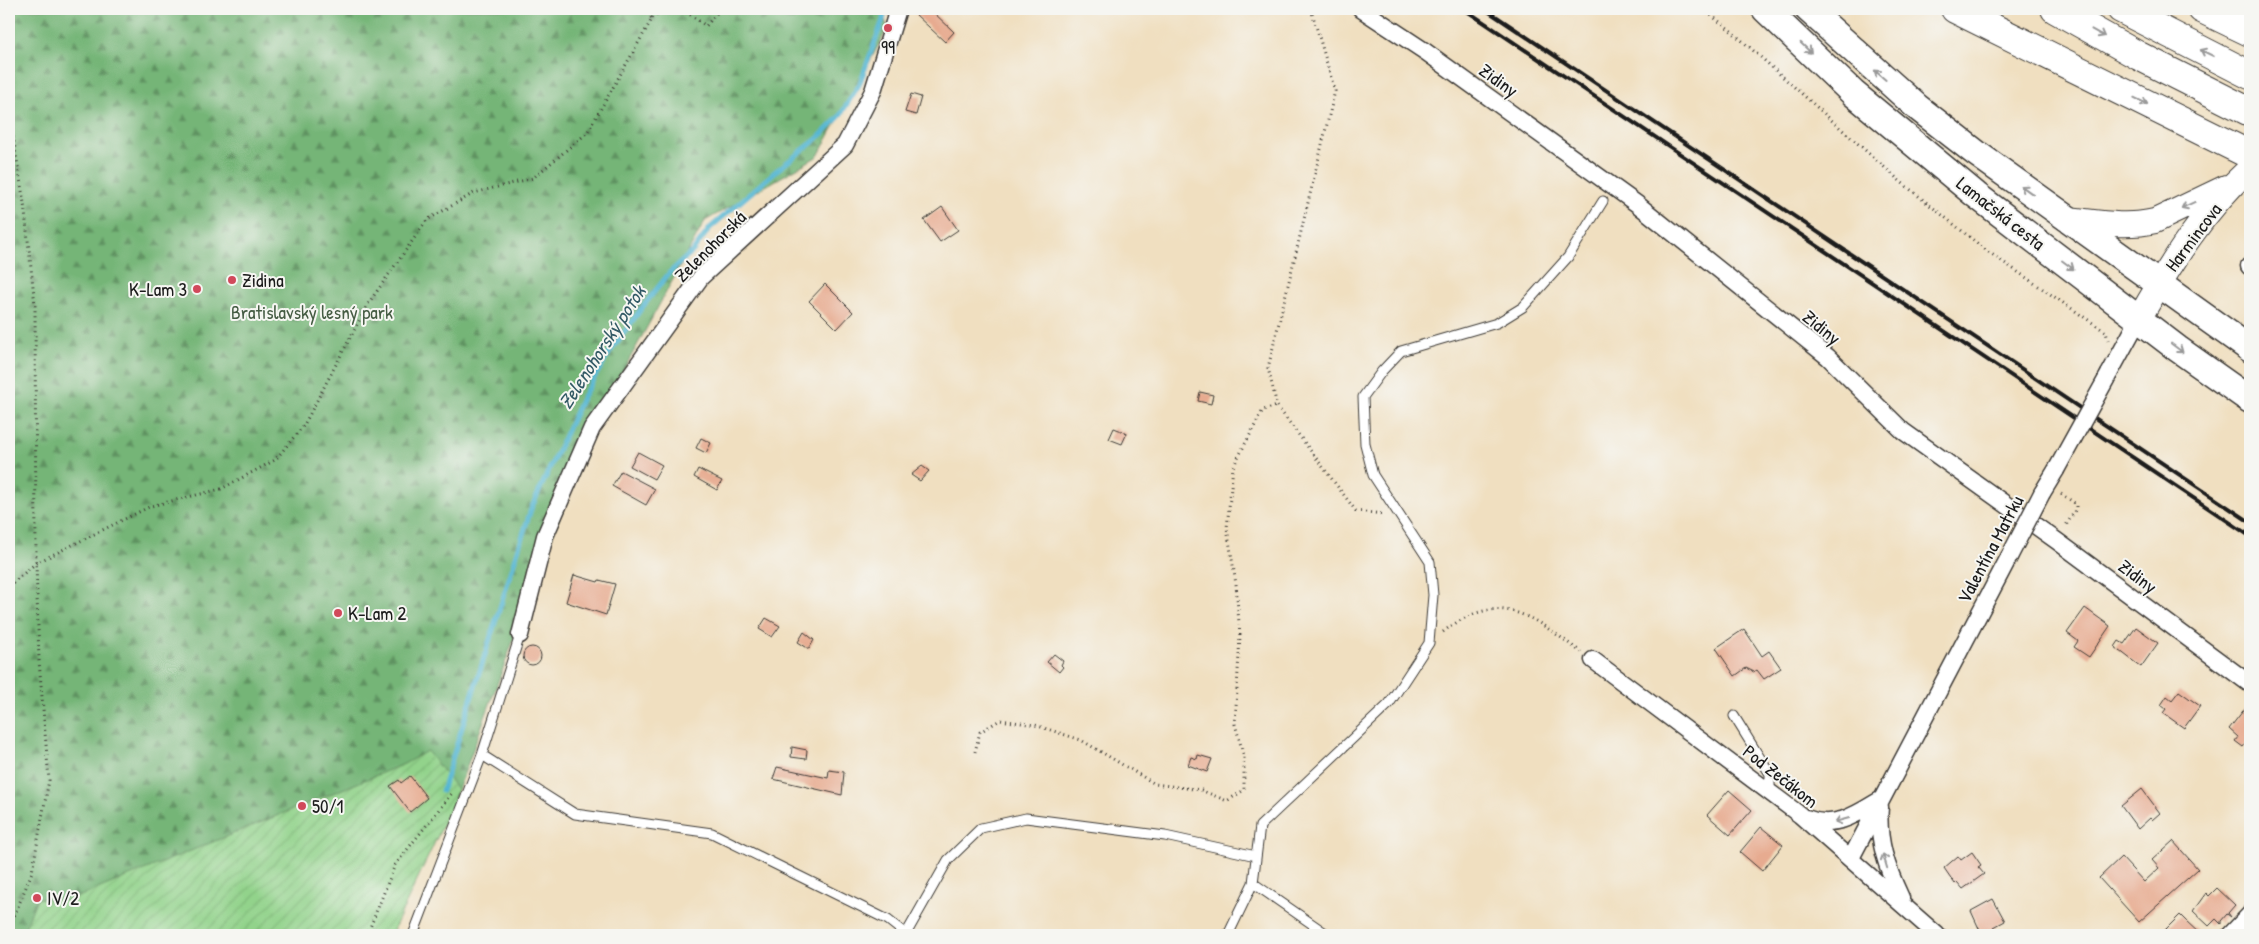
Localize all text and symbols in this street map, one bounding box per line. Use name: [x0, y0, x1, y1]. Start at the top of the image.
marker: 99: [882, 22, 894, 34]
one-way arrow: [2090, 28, 2104, 38]
place label: 99: [881, 34, 895, 60]
one-way arrow: [1800, 42, 1812, 54]
one-way arrow: [2199, 48, 2214, 58]
street label: Zidiny: [1474, 57, 1524, 103]
one-way arrow: [1874, 69, 1887, 80]
one-way arrow: [2133, 96, 2148, 106]
street label: Lamačská cesta: [1951, 170, 2051, 256]
one-way arrow: [2021, 185, 2034, 196]
street label: Harmincova: [2159, 197, 2228, 277]
one-way arrow: [2181, 200, 2196, 210]
street label: Zelenohorská: [668, 204, 752, 288]
one-way arrow: [2061, 260, 2074, 271]
place label: Zidina: [242, 267, 284, 293]
marker: Zidina: [226, 274, 238, 286]
place label: K-Lam 3: [129, 276, 187, 302]
water label: Zelenohorský potok: [552, 279, 653, 414]
marker: K-Lam 3: [191, 283, 203, 295]
park label: Bratislavský lesný park: [231, 299, 393, 325]
street label: Zidiny: [1797, 304, 1847, 350]
one-way arrow: [2170, 343, 2183, 354]
street label: Valentína Matrku: [1951, 490, 2030, 607]
street label: Zidiny: [2113, 553, 2163, 599]
place label: K-Lam 2: [348, 600, 406, 626]
marker: K-Lam 2: [332, 607, 344, 619]
street label: Pod Zečákom: [1738, 738, 1824, 814]
place label: 50/1: [312, 793, 344, 819]
marker: 50/1: [296, 800, 308, 812]
one-way arrow: [1834, 816, 1850, 825]
one-way arrow: [1880, 853, 1890, 869]
place label: IV/2: [47, 885, 79, 911]
marker: IV/2: [31, 892, 43, 904]

